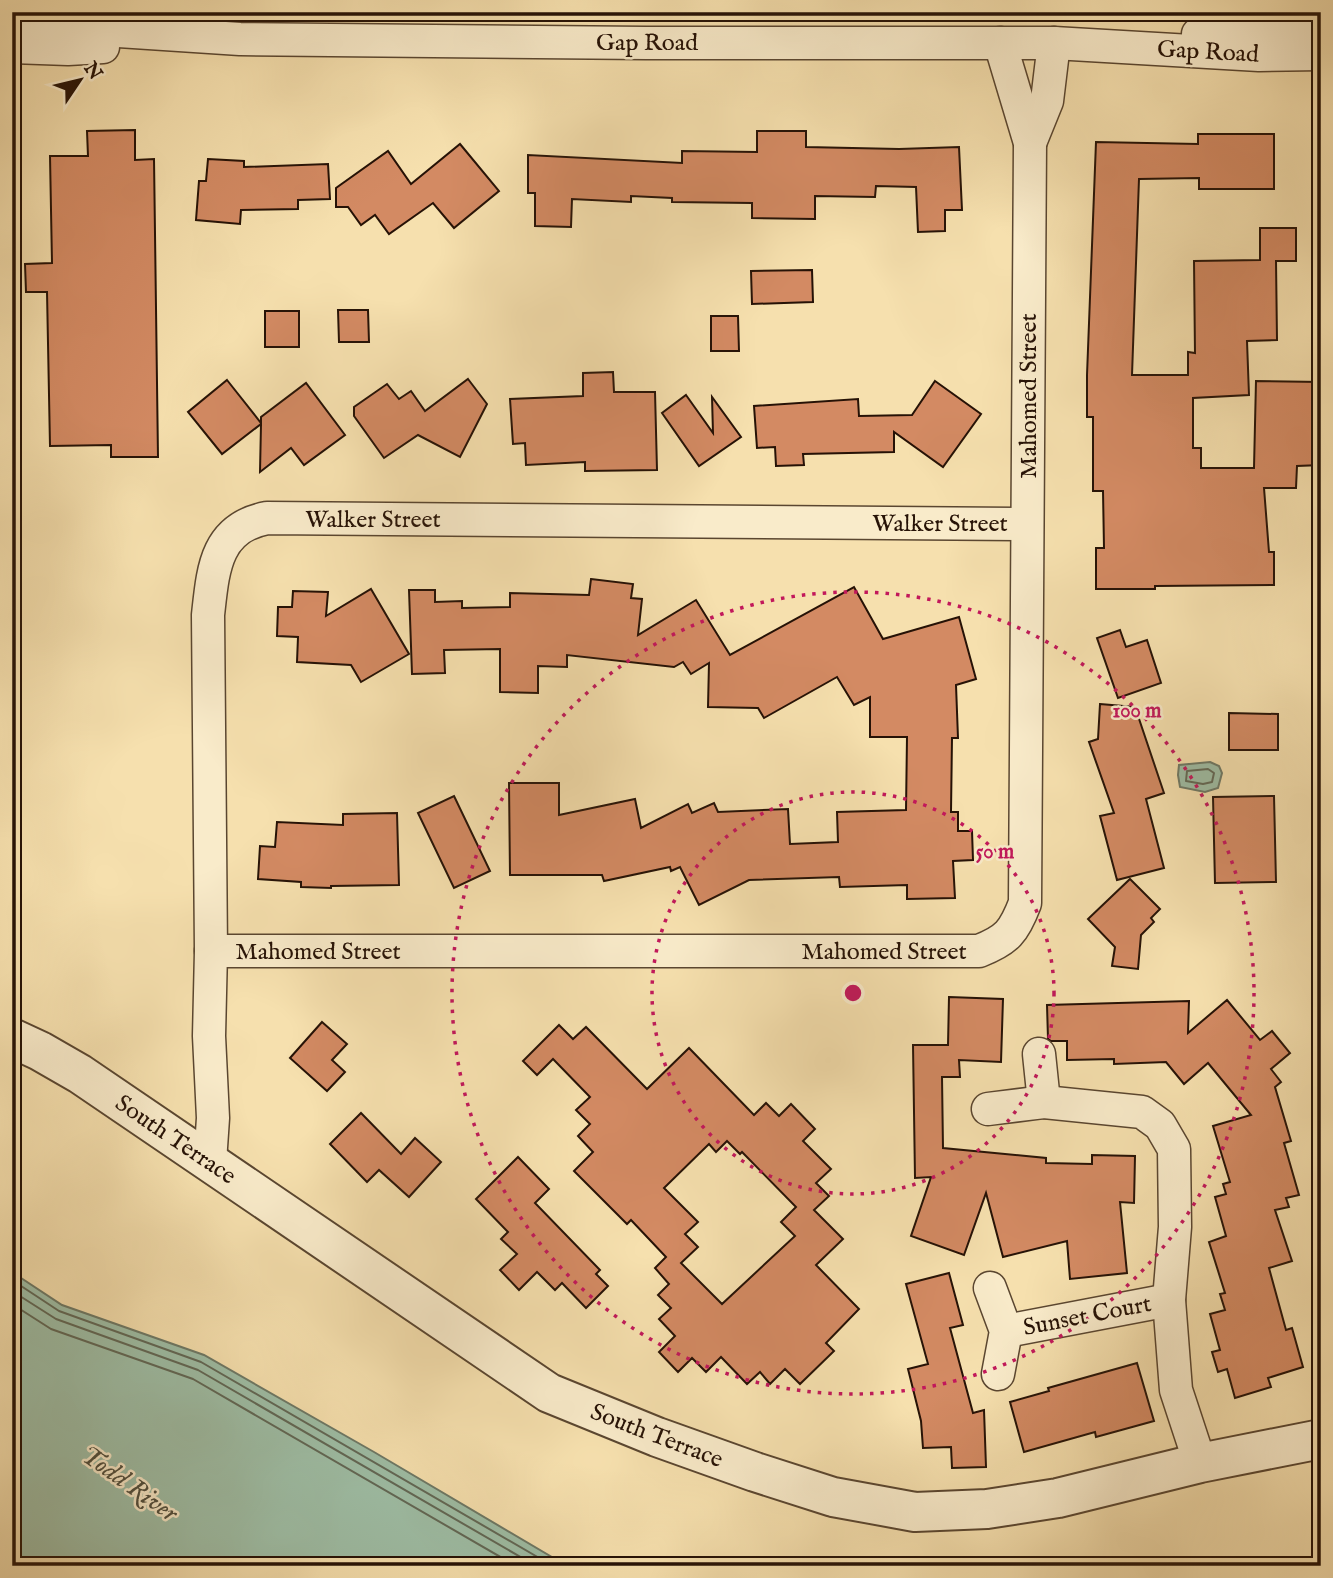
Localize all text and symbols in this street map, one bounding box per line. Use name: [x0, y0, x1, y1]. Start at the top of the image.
street label: Gap Road: [596, 28, 698, 59]
street label: Gap Road: [1156, 34, 1260, 71]
north arrow: [46, 46, 116, 116]
text: N: [77, 57, 107, 85]
street label: Mahomed Street: [1014, 313, 1045, 479]
street label: Walker Street: [305, 505, 441, 536]
street label: Walker Street: [872, 509, 1008, 540]
text: 100 m: [1112, 698, 1162, 725]
text: 50 m: [976, 839, 1015, 866]
street label: Mahomed Street: [235, 937, 401, 968]
street label: Mahomed Street: [801, 937, 967, 968]
centre of rings: [841, 981, 865, 1005]
street label: South Terrace: [109, 1088, 242, 1192]
street label: Sunset Court: [1021, 1289, 1154, 1344]
street label: South Terrace: [586, 1397, 727, 1476]
water label: Todd River: [74, 1439, 185, 1530]

